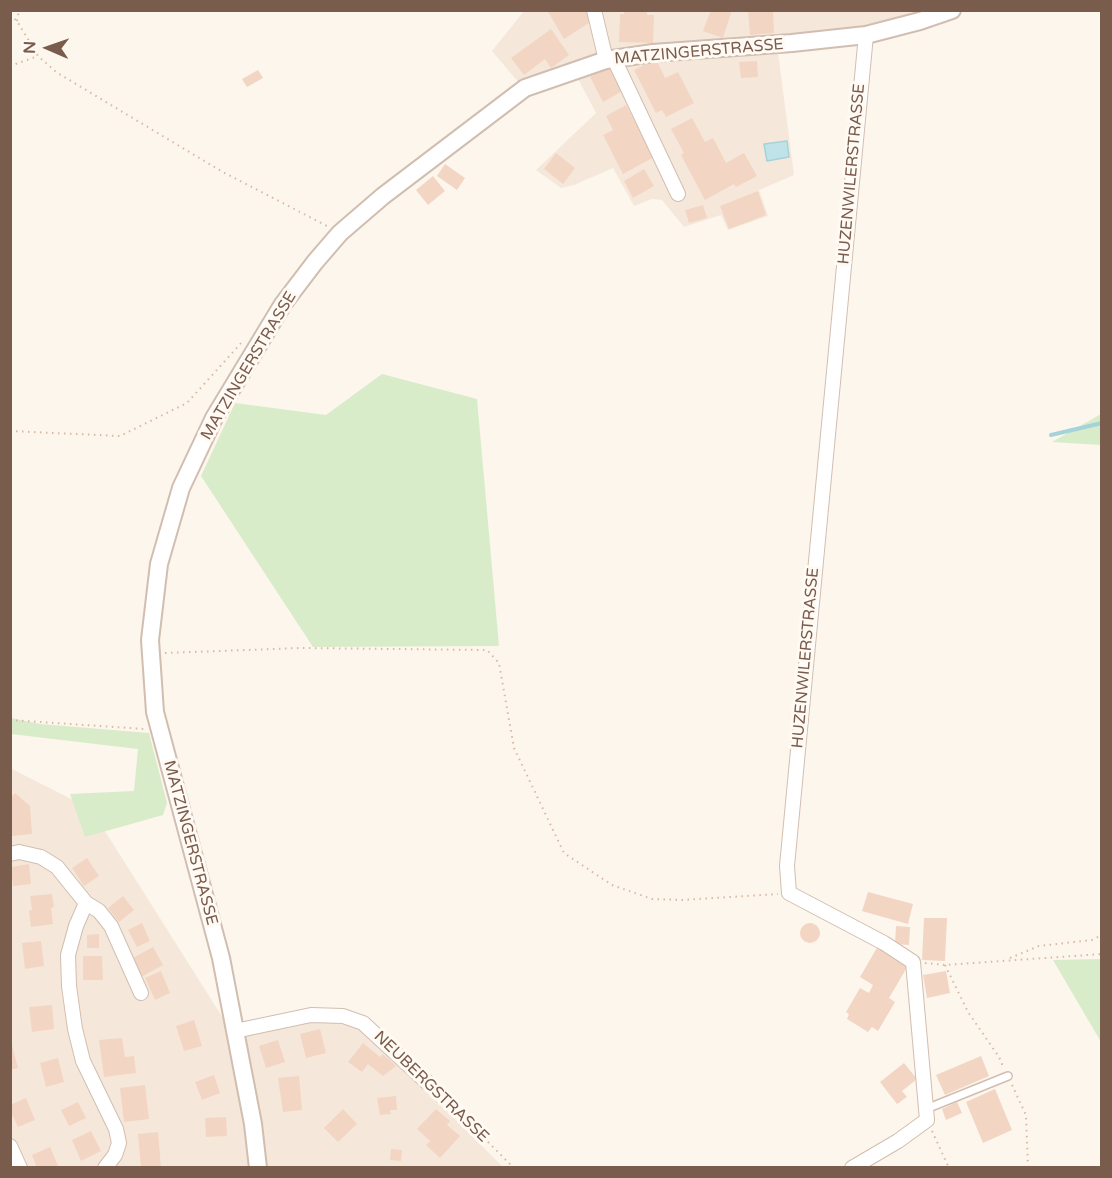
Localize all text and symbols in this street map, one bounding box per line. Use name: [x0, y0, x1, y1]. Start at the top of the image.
north arrow: [18, 18, 78, 78]
street label: MATZINGERSTRASSE: [614, 35, 784, 69]
text: N: [20, 41, 40, 54]
street label: HUZENWILERSTRASSE: [835, 83, 869, 265]
street label: MATZINGERSTRASSE: [197, 288, 301, 444]
street label: HUZENWILERSTRASSE: [789, 567, 823, 749]
street label: MATZINGERSTRASSE: [159, 759, 221, 927]
street label: NEUBERGSTRASSE: [370, 1027, 492, 1147]

